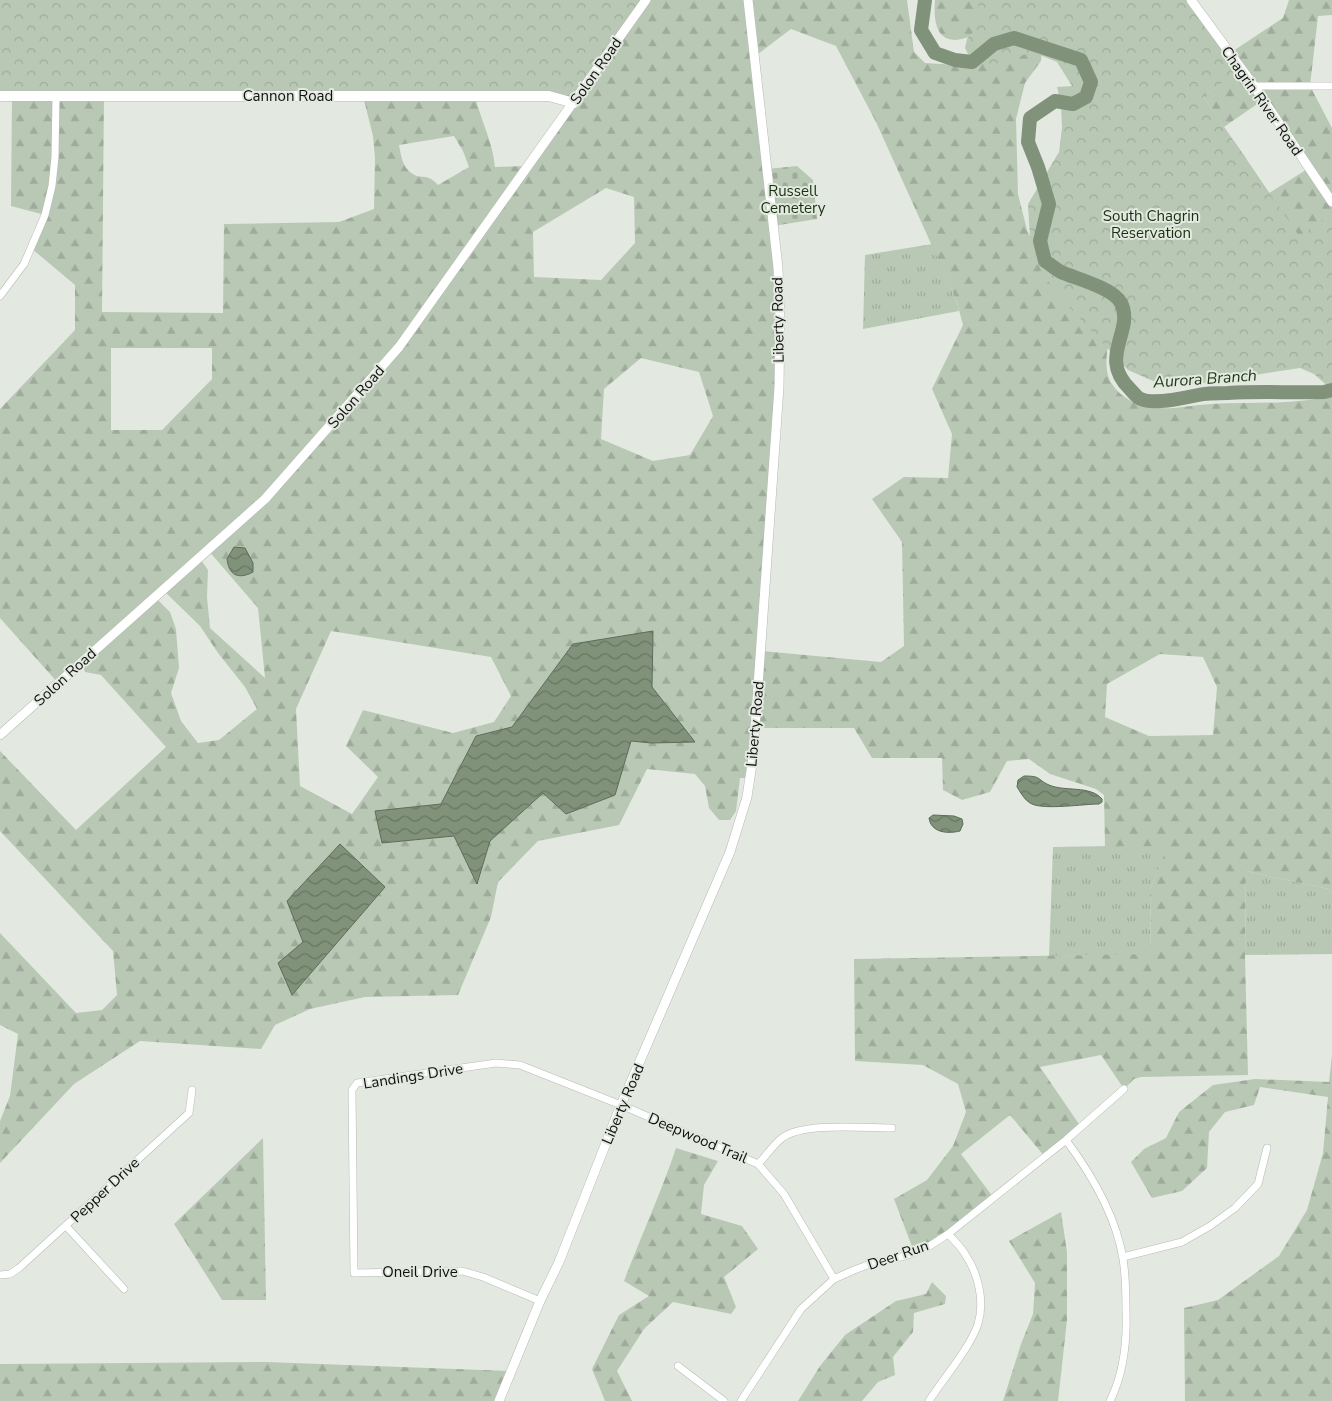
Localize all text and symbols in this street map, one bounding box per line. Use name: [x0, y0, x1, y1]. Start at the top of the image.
street label: Solon Road: [566, 34, 626, 108]
street label: Chagrin River Road: [1217, 42, 1307, 160]
street label: Cannon Road: [243, 86, 333, 106]
park label: Russell Cemetery: [760, 181, 826, 218]
park label: South Chagrin Reservation: [1103, 206, 1199, 243]
street label: Liberty Road: [767, 277, 789, 363]
street label: Solon Road: [323, 361, 389, 433]
water label: Aurora Branch: [1151, 364, 1258, 394]
street label: Solon Road: [29, 644, 101, 710]
street label: Liberty Road: [741, 680, 769, 768]
street label: Landings Drive: [362, 1058, 464, 1094]
street label: Liberty Road: [597, 1061, 649, 1147]
street label: Deepwood Trail: [645, 1108, 751, 1168]
street label: Pepper Drive: [66, 1153, 144, 1227]
street label: Deer Run: [865, 1235, 931, 1275]
street label: Oneil Drive: [382, 1262, 458, 1282]

